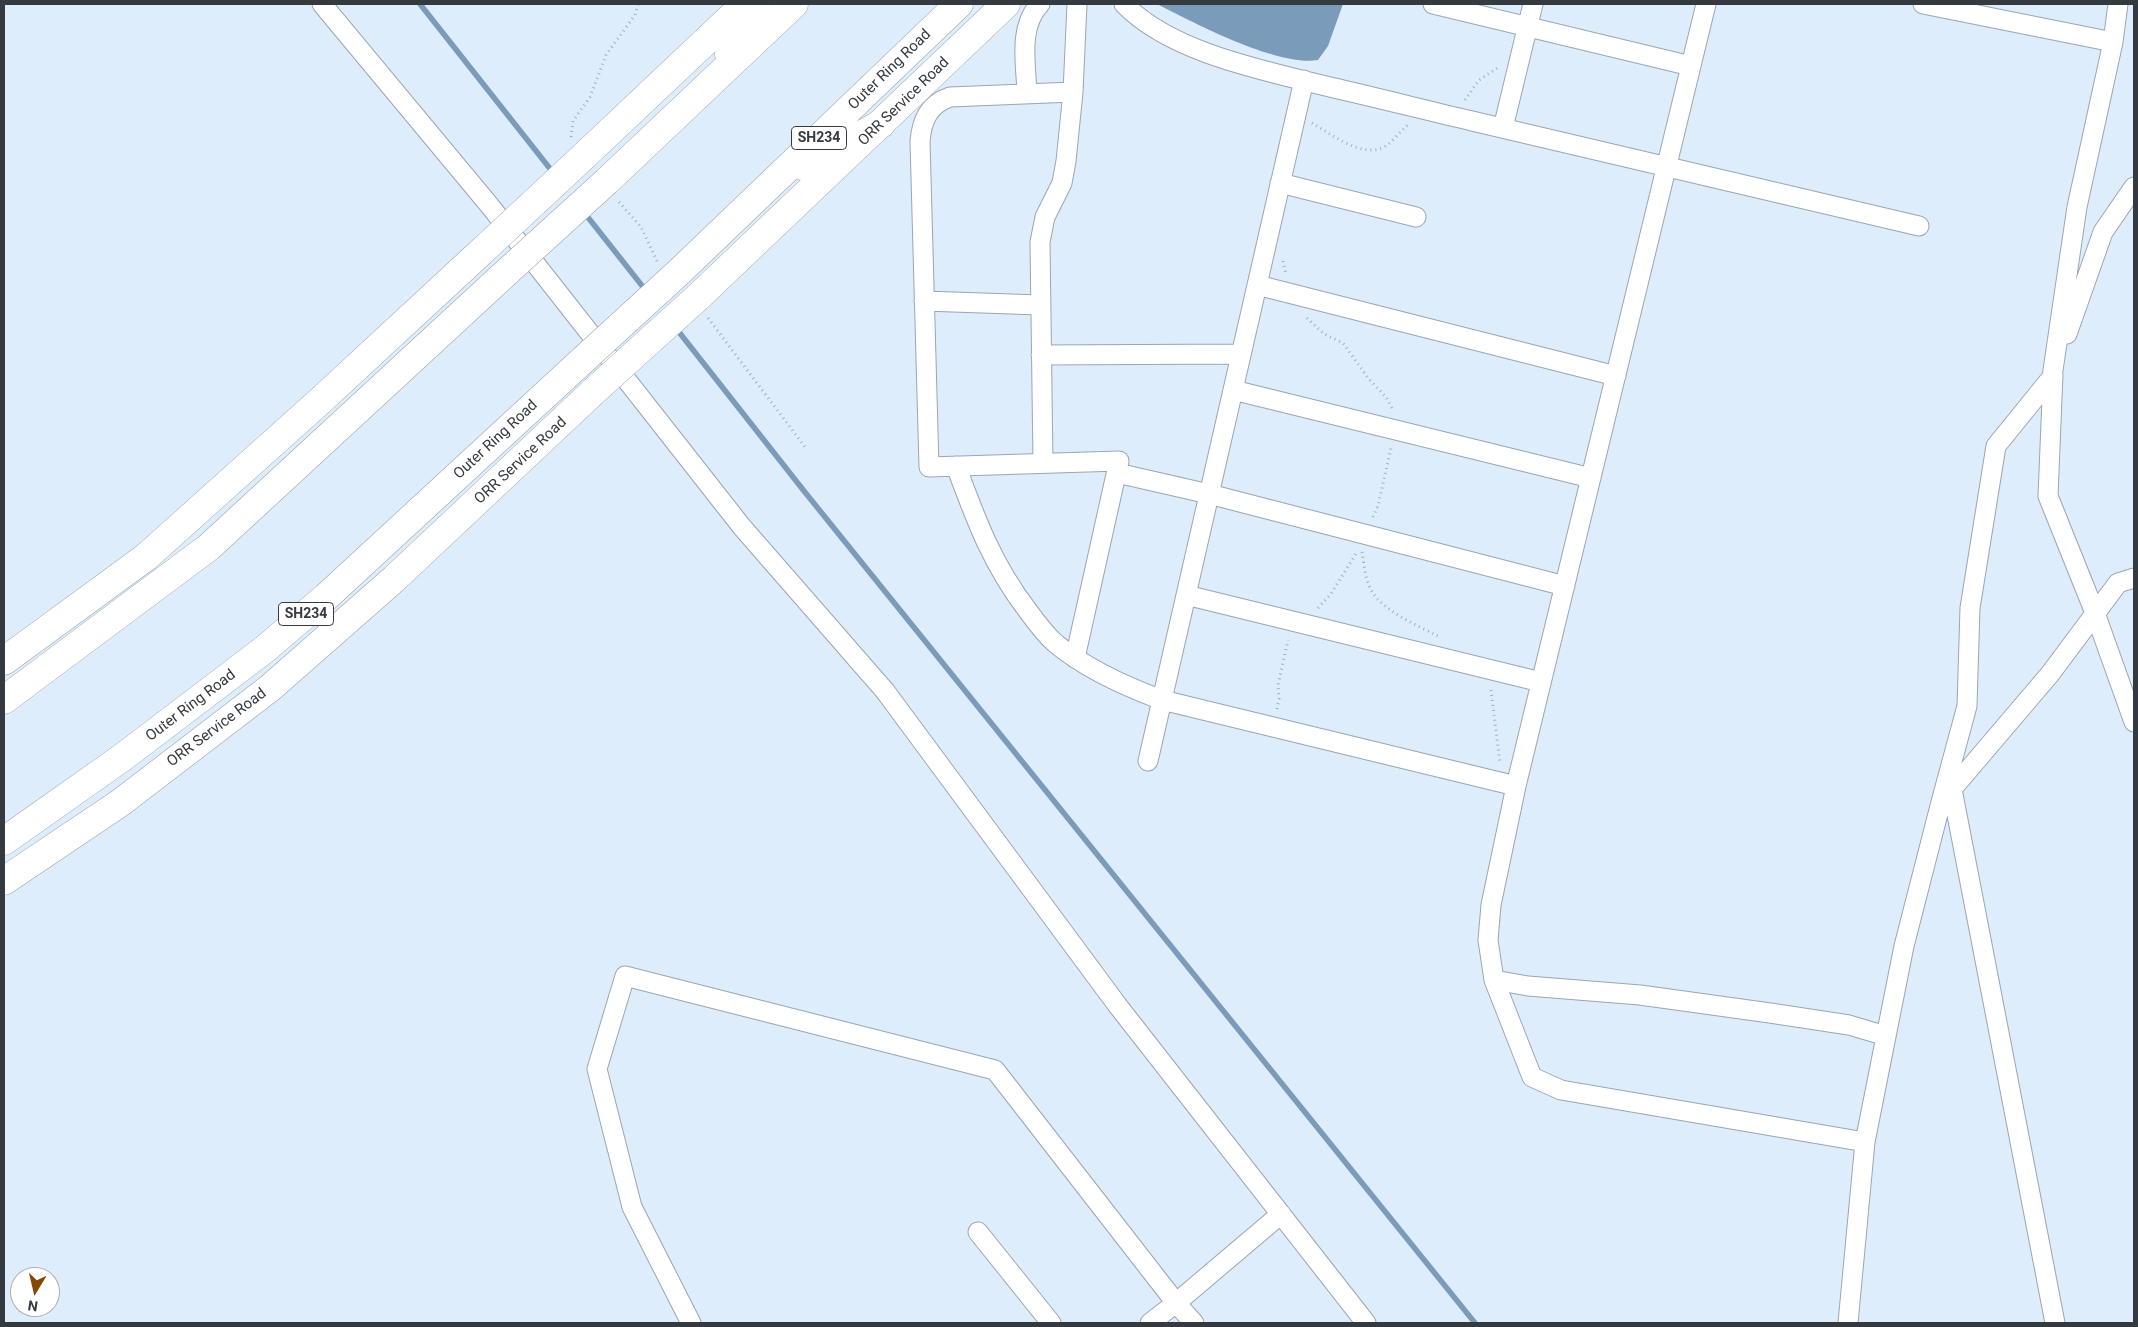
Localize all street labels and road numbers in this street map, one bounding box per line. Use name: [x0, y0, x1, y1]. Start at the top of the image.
street label: Outer Ring Road: [845, 26, 935, 114]
street label: ORR Service Road: [855, 54, 953, 150]
road number: SH234: [792, 126, 846, 150]
street label: Outer Ring Road: [450, 397, 542, 483]
street label: ORR Service Road: [471, 414, 571, 508]
road number: SH234: [278, 602, 334, 626]
street label: Outer Ring Road: [142, 666, 240, 746]
street label: ORR Service Road: [164, 685, 270, 771]

